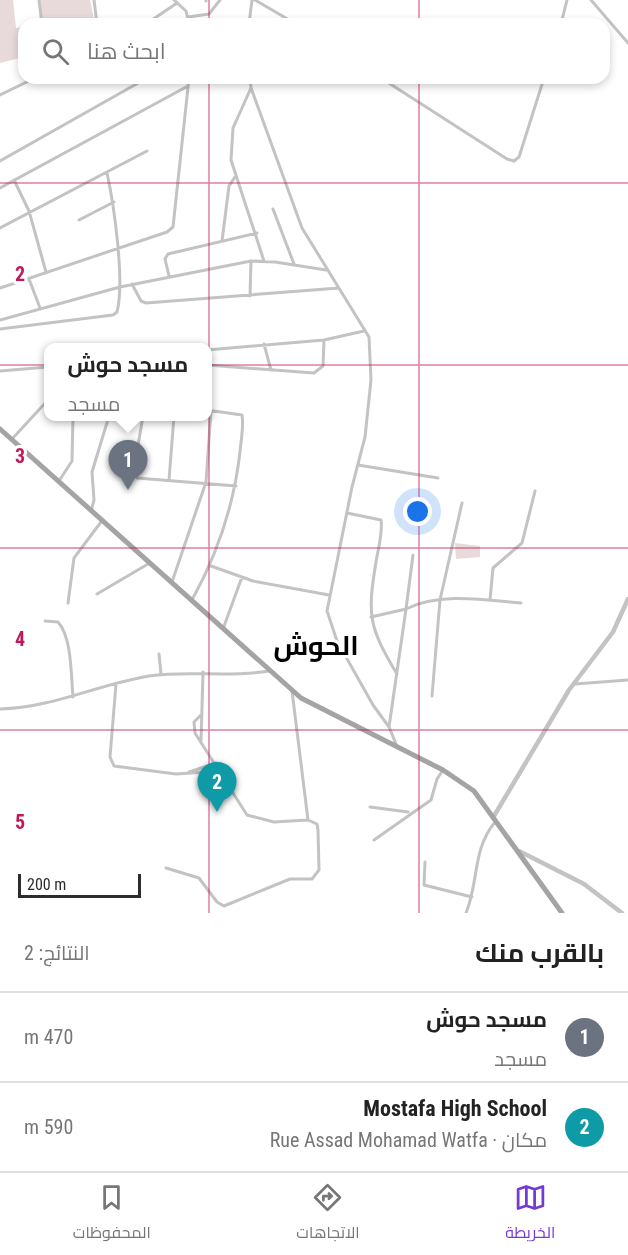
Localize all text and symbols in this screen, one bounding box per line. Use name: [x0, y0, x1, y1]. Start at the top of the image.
search box: [18, 18, 610, 84]
icon: search: [39, 35, 72, 68]
text: ابحث هنا: [87, 39, 166, 64]
text: 2: [15, 262, 25, 286]
popup: [44, 343, 212, 421]
text: مسجد حوش: [68, 352, 188, 377]
text: مسجد: [68, 392, 120, 416]
pin: 1: [108, 440, 148, 490]
text: 3: [15, 444, 25, 468]
your location: [403, 497, 432, 526]
text: 4: [15, 627, 25, 651]
district label: الحوش: [273, 630, 359, 662]
pin: 2: [198, 762, 236, 812]
text: 5: [15, 810, 25, 834]
scale bar: [18, 871, 141, 898]
text: 200 m: [27, 875, 66, 894]
text: بالقرب منك: [475, 938, 604, 968]
text: النتائج: 2: [24, 941, 90, 965]
text: مسجد حوش: [426, 1007, 547, 1032]
text: 470 m: [24, 1025, 73, 1049]
text: 1: [579, 1025, 590, 1049]
text: مسجد: [494, 1047, 547, 1071]
text: Mostafa High School: [363, 1096, 547, 1121]
text: 590 m: [24, 1115, 73, 1139]
text: 2: [579, 1115, 590, 1139]
text: مكان · Rue Assad Mohamad Watfa: [270, 1128, 547, 1152]
tab: المحفوظات: [73, 1181, 151, 1247]
tab: الاتجاهات: [296, 1181, 360, 1247]
tab: الخريطة: [505, 1181, 555, 1247]

